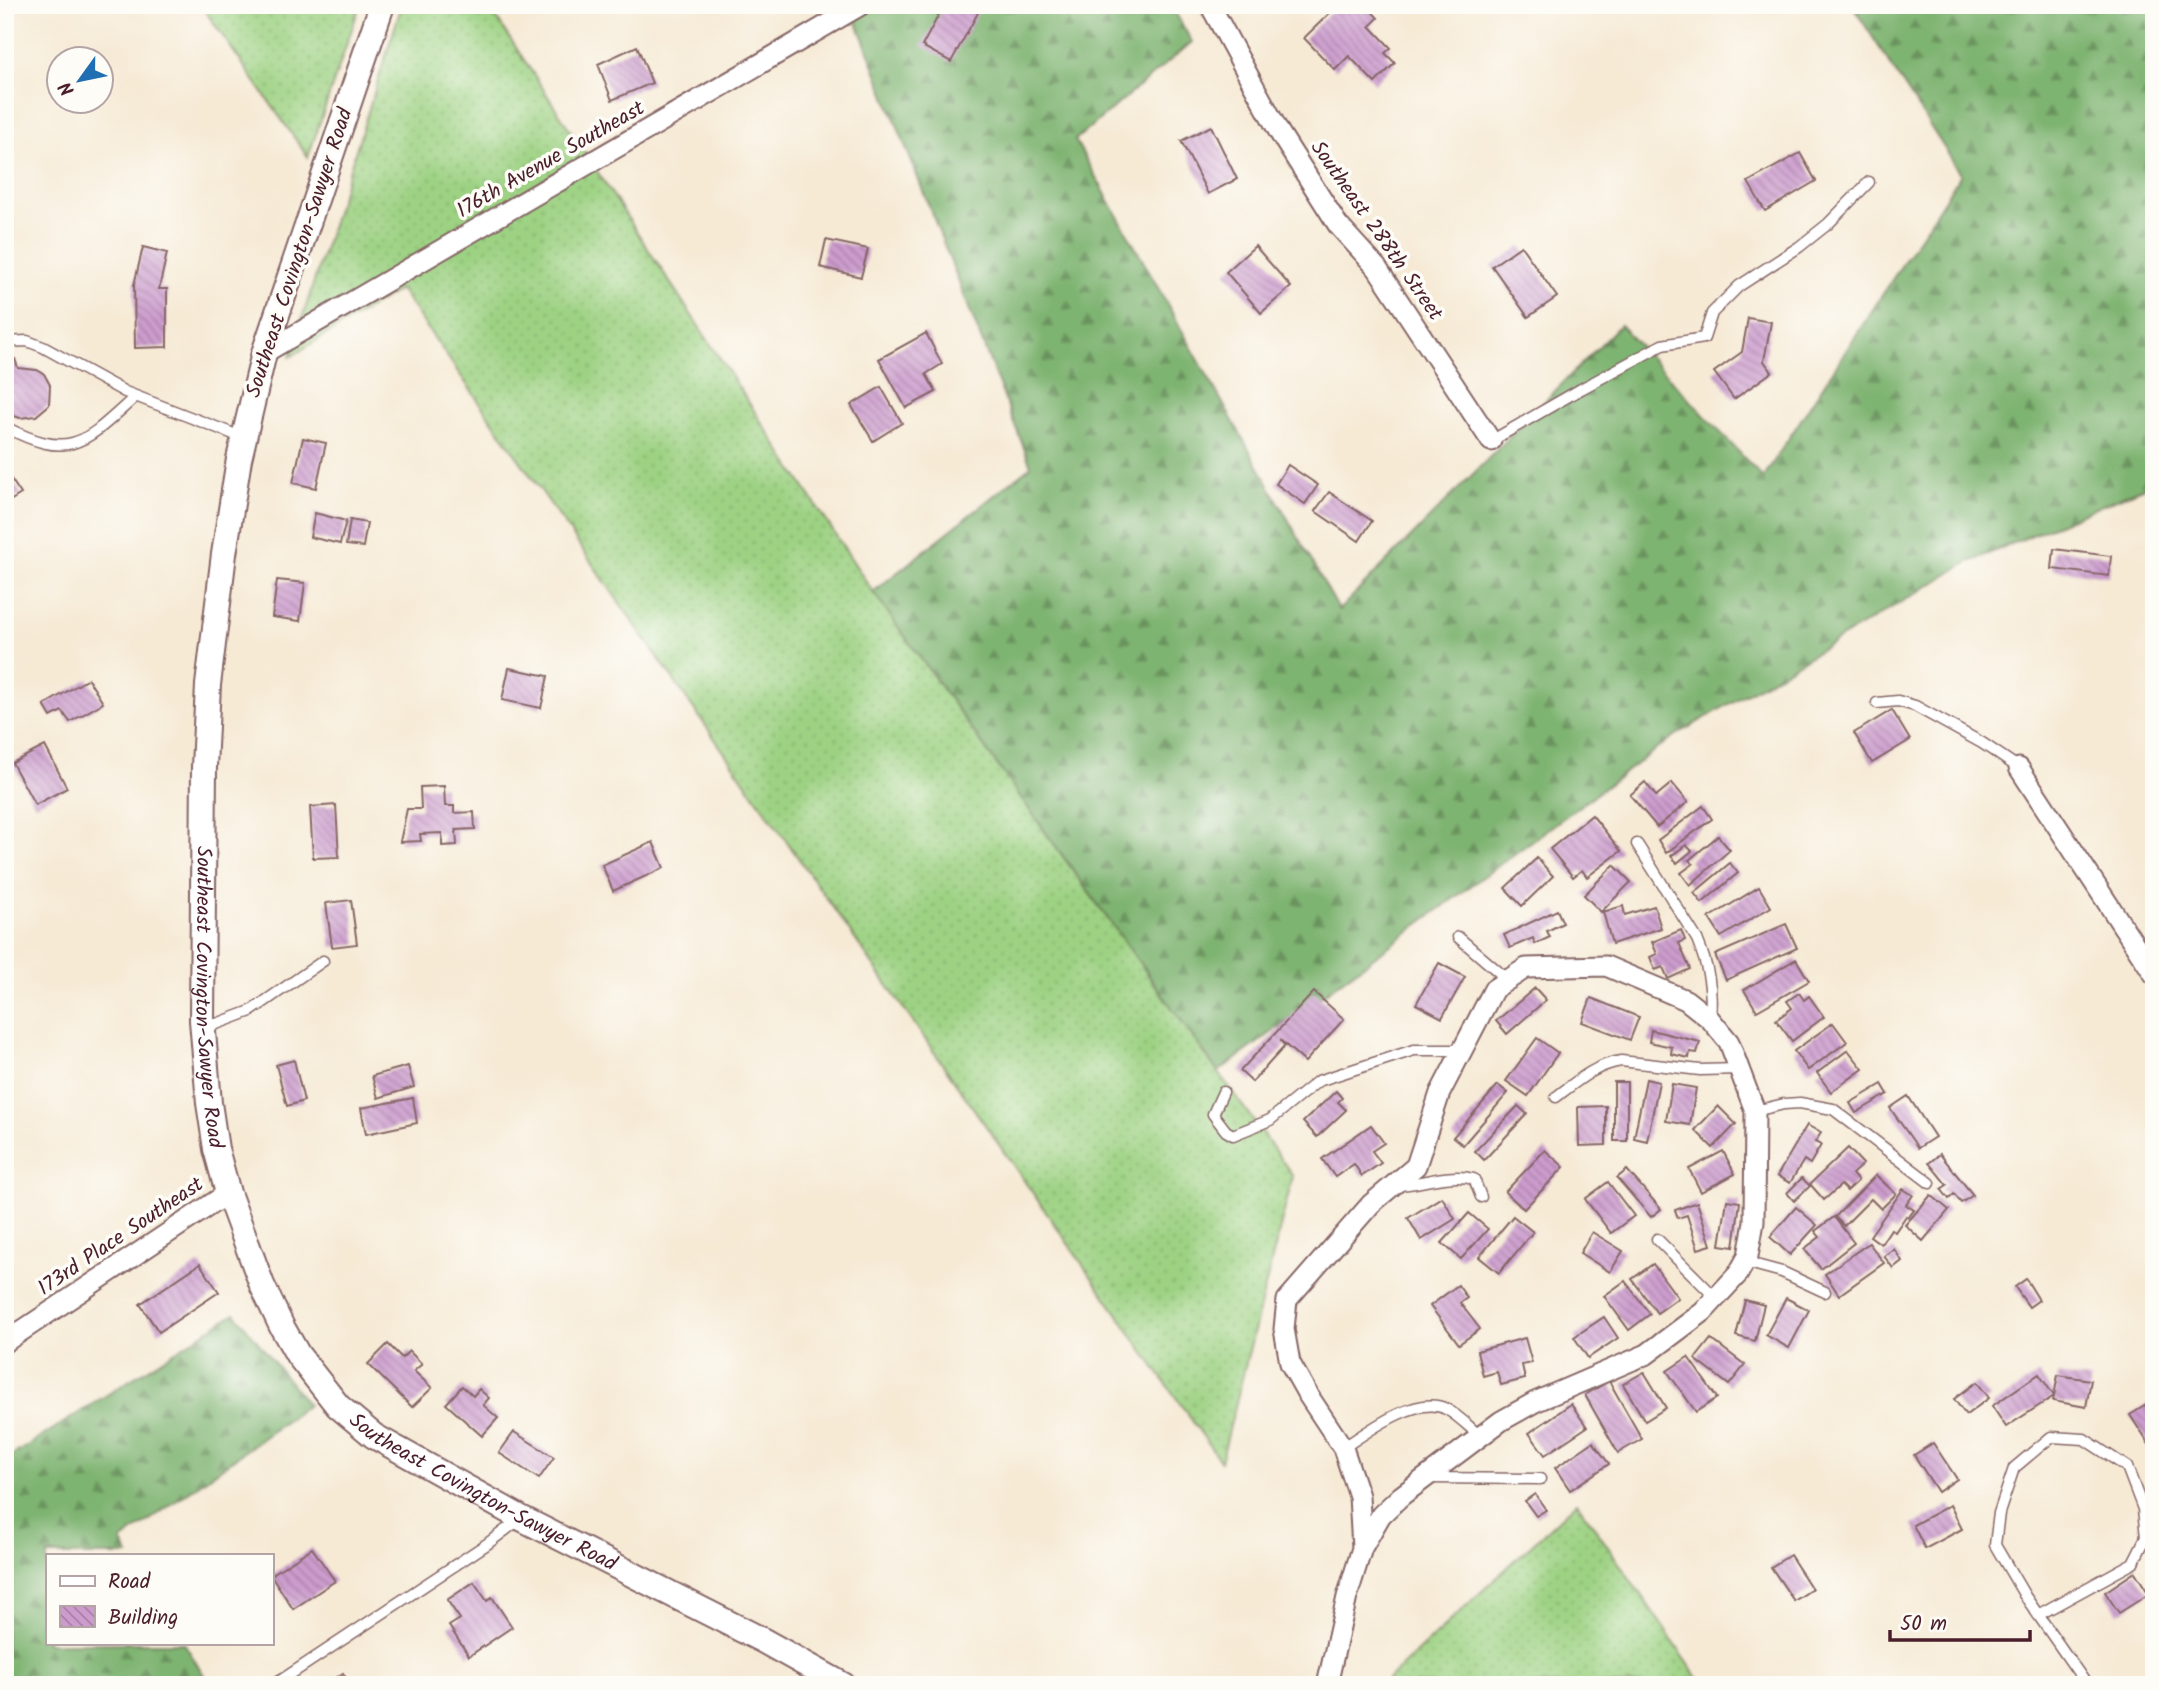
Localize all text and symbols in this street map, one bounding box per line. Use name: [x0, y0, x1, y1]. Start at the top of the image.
north arrow: [46, 46, 116, 116]
text: N: [52, 75, 83, 101]
street label: 176th Avenue Southeast: [451, 92, 652, 227]
street label: Southeast Covington-Sawyer Road: [238, 104, 363, 402]
street label: Southeast 288th Street: [1301, 134, 1451, 329]
street label: Southeast Covington-Sawyer Road: [185, 846, 232, 1151]
street label: 173rd Place Southeast: [31, 1169, 211, 1305]
street label: Southeast Covington-Sawyer Road: [341, 1405, 623, 1581]
legend: [46, 1554, 273, 1644]
text: Road: [108, 1566, 151, 1599]
scale bar: [1890, 1599, 2030, 1643]
text: Building: [108, 1602, 178, 1635]
text: 50 m: [1900, 1608, 1947, 1641]

